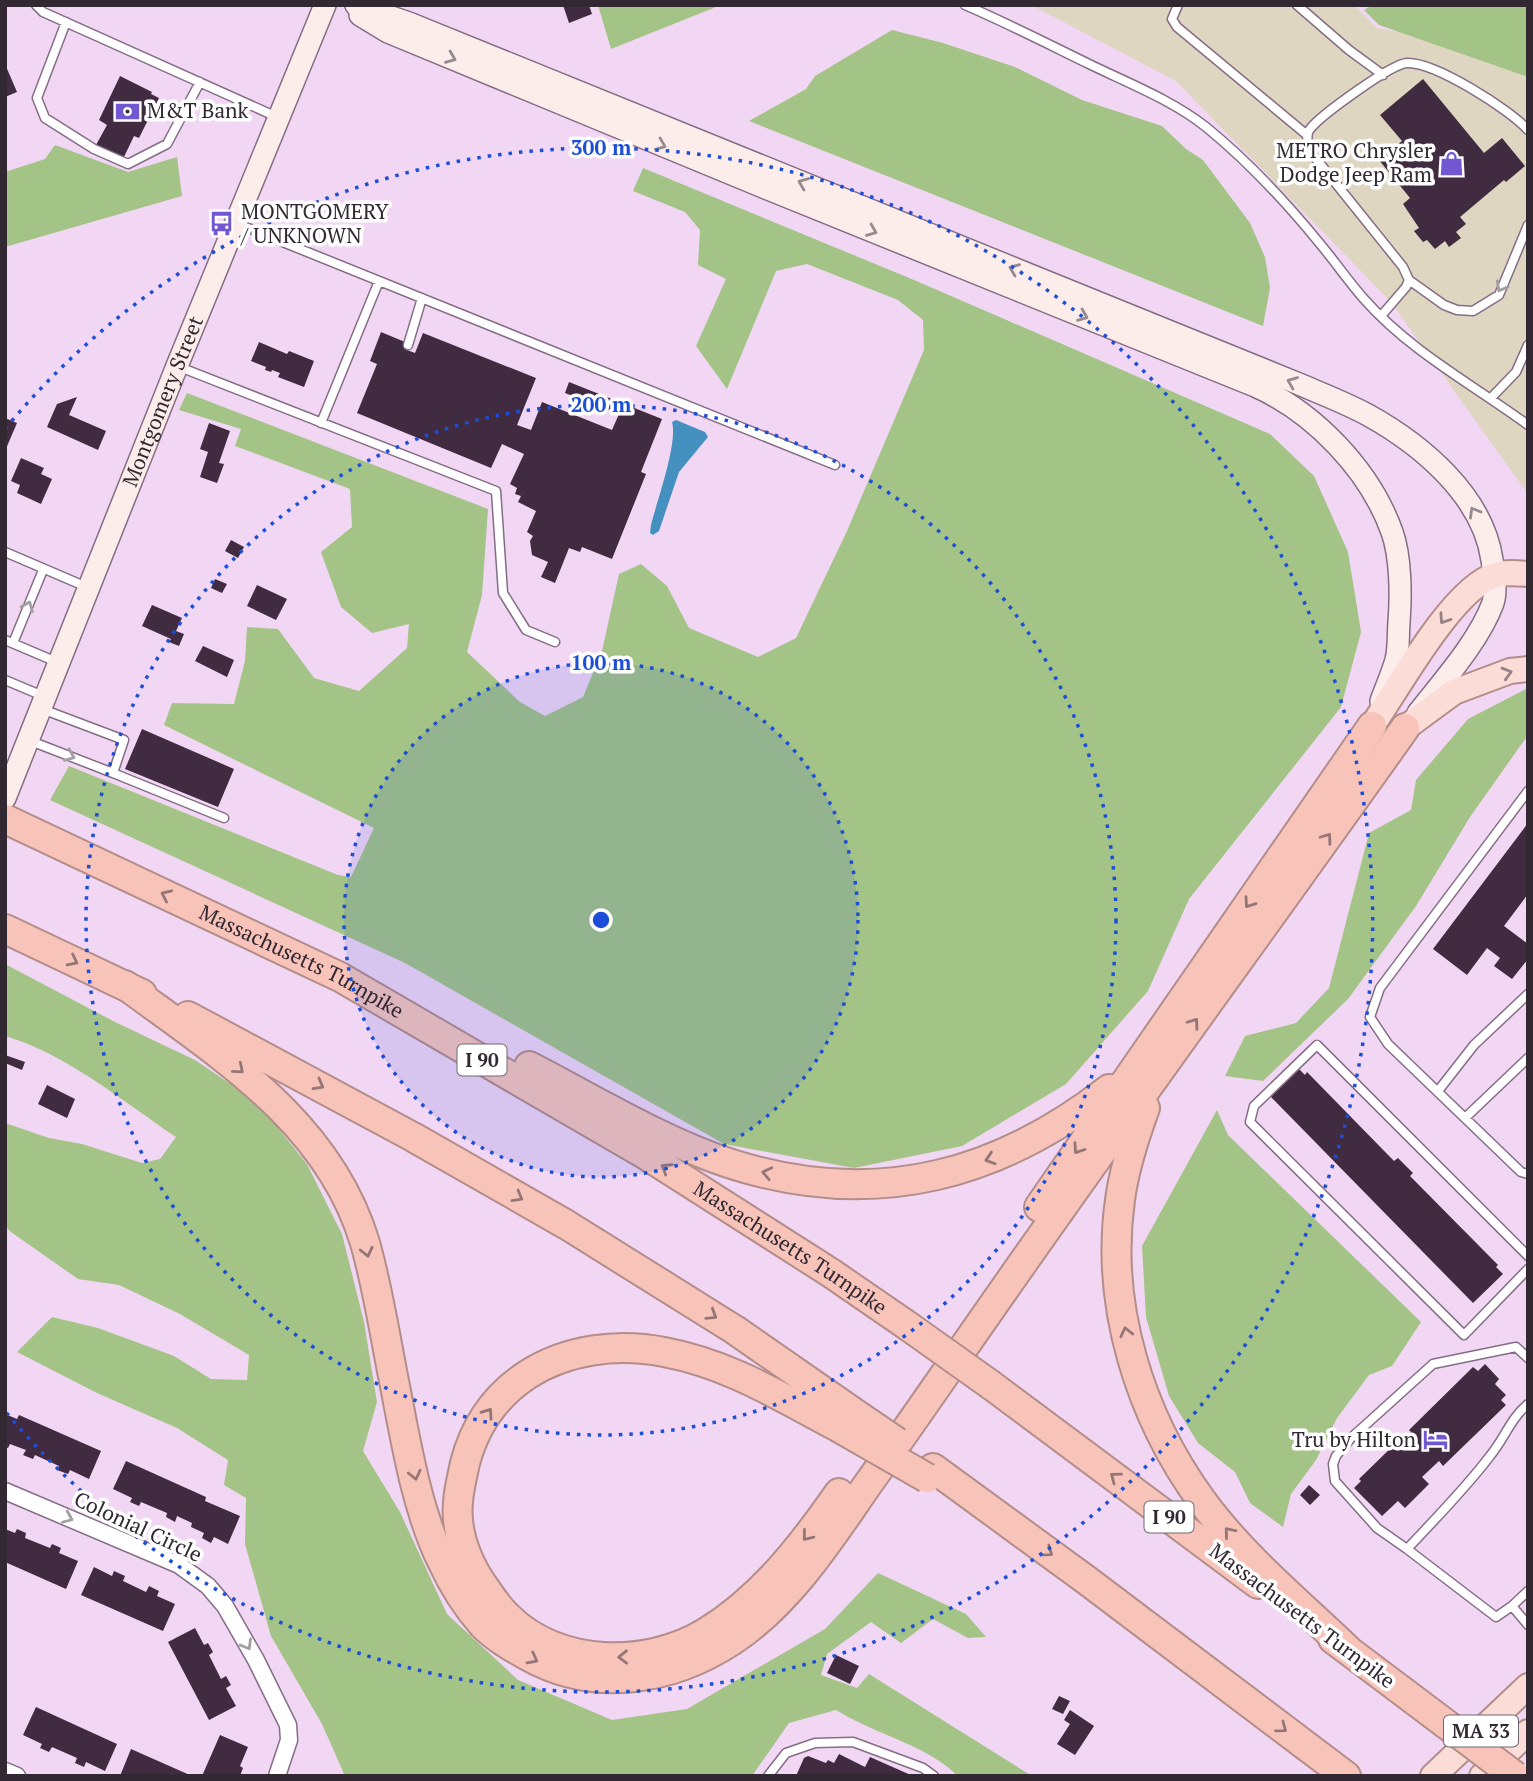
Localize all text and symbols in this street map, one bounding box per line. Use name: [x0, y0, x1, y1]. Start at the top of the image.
one-way arrow: [444, 50, 456, 64]
place label: M&T Bank: [147, 96, 249, 124]
bank icon: M&T Bank: [113, 97, 141, 125]
text: 300 m: [571, 133, 632, 161]
place label: METRO Chrysler Dodge Jeep Ram: [1276, 136, 1432, 188]
one-way arrow: [655, 137, 667, 151]
shop icon: METRO Chrysler Dodge Jeep Ram: [1438, 149, 1466, 177]
one-way arrow: [797, 177, 810, 191]
place label: MONTGOMERY / UNKNOWN: [240, 197, 389, 249]
bus stop icon: MONTGOMERY / UNKNOWN: [207, 210, 235, 238]
one-way arrow: [865, 223, 877, 237]
one-way arrow: [1008, 263, 1020, 277]
one-way arrow: [1496, 280, 1509, 293]
one-way arrow: [1076, 308, 1088, 322]
street label: Montgomery Street: [115, 311, 209, 491]
one-way arrow: [1287, 376, 1299, 390]
text: 200 m: [571, 390, 632, 418]
one-way arrow: [1469, 506, 1482, 519]
one-way arrow: [19, 601, 33, 613]
one-way arrow: [1439, 611, 1452, 624]
text: 100 m: [571, 648, 632, 676]
one-way arrow: [1501, 667, 1513, 682]
one-way arrow: [64, 748, 76, 762]
one-way arrow: [1319, 833, 1331, 846]
one-way arrow: [161, 889, 173, 903]
one-way arrow: [1245, 895, 1257, 908]
street label: Massachusetts Turnpike: [195, 898, 409, 1024]
centre of rings: [589, 908, 613, 932]
one-way arrow: [66, 952, 78, 966]
one-way arrow: [1186, 1018, 1198, 1031]
road number: I 90: [458, 1044, 506, 1076]
one-way arrow: [231, 1061, 243, 1074]
one-way arrow: [312, 1077, 325, 1091]
one-way arrow: [1074, 1141, 1087, 1154]
one-way arrow: [984, 1151, 997, 1165]
one-way arrow: [661, 1163, 674, 1176]
one-way arrow: [761, 1167, 773, 1181]
street label: Massachusetts Turnpike: [689, 1174, 893, 1321]
one-way arrow: [510, 1189, 523, 1202]
one-way arrow: [359, 1246, 373, 1258]
one-way arrow: [704, 1307, 717, 1320]
one-way arrow: [1120, 1327, 1134, 1339]
one-way arrow: [480, 1408, 492, 1421]
place label: Tru by Hilton: [1292, 1425, 1417, 1453]
hotel icon: Tru by Hilton: [1422, 1426, 1450, 1454]
one-way arrow: [406, 1469, 421, 1481]
one-way arrow: [1111, 1472, 1123, 1485]
street label: Colonial Circle: [70, 1484, 207, 1568]
road number: I 90: [1144, 1502, 1194, 1532]
one-way arrow: [61, 1510, 73, 1524]
one-way arrow: [802, 1528, 815, 1540]
one-way arrow: [1225, 1528, 1237, 1541]
street label: Massachusetts Turnpike: [1204, 1536, 1401, 1694]
one-way arrow: [1040, 1543, 1053, 1556]
one-way arrow: [239, 1638, 252, 1650]
one-way arrow: [618, 1649, 628, 1665]
one-way arrow: [526, 1651, 538, 1664]
road number: MA 33: [1444, 1716, 1518, 1746]
one-way arrow: [1275, 1719, 1287, 1732]

